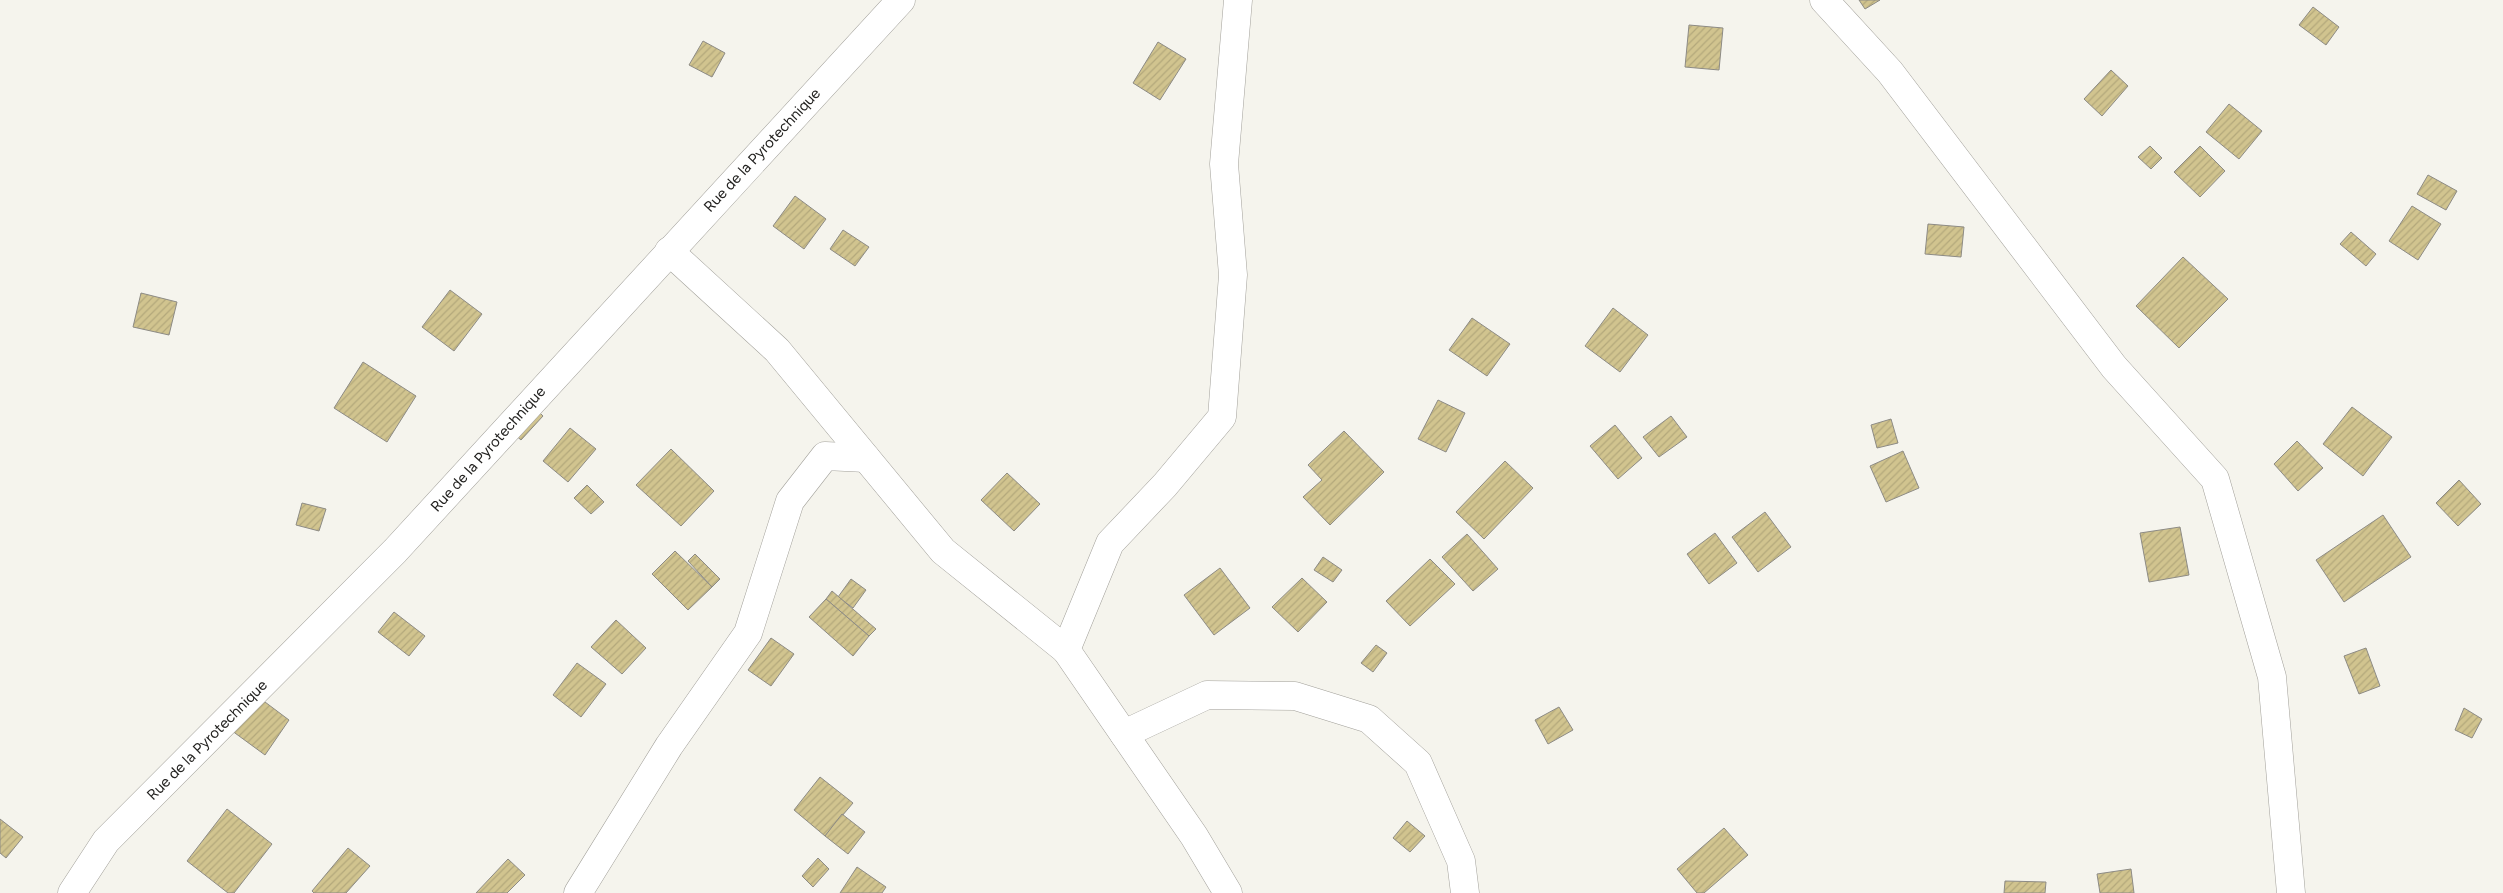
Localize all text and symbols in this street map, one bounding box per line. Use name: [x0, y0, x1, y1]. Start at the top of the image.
street label: Rue de la Pyrotechnique: [700, 84, 824, 216]
street label: Rue de la Pyrotechnique: [427, 383, 549, 515]
street label: Rue de la Pyrotechnique: [143, 676, 271, 804]

